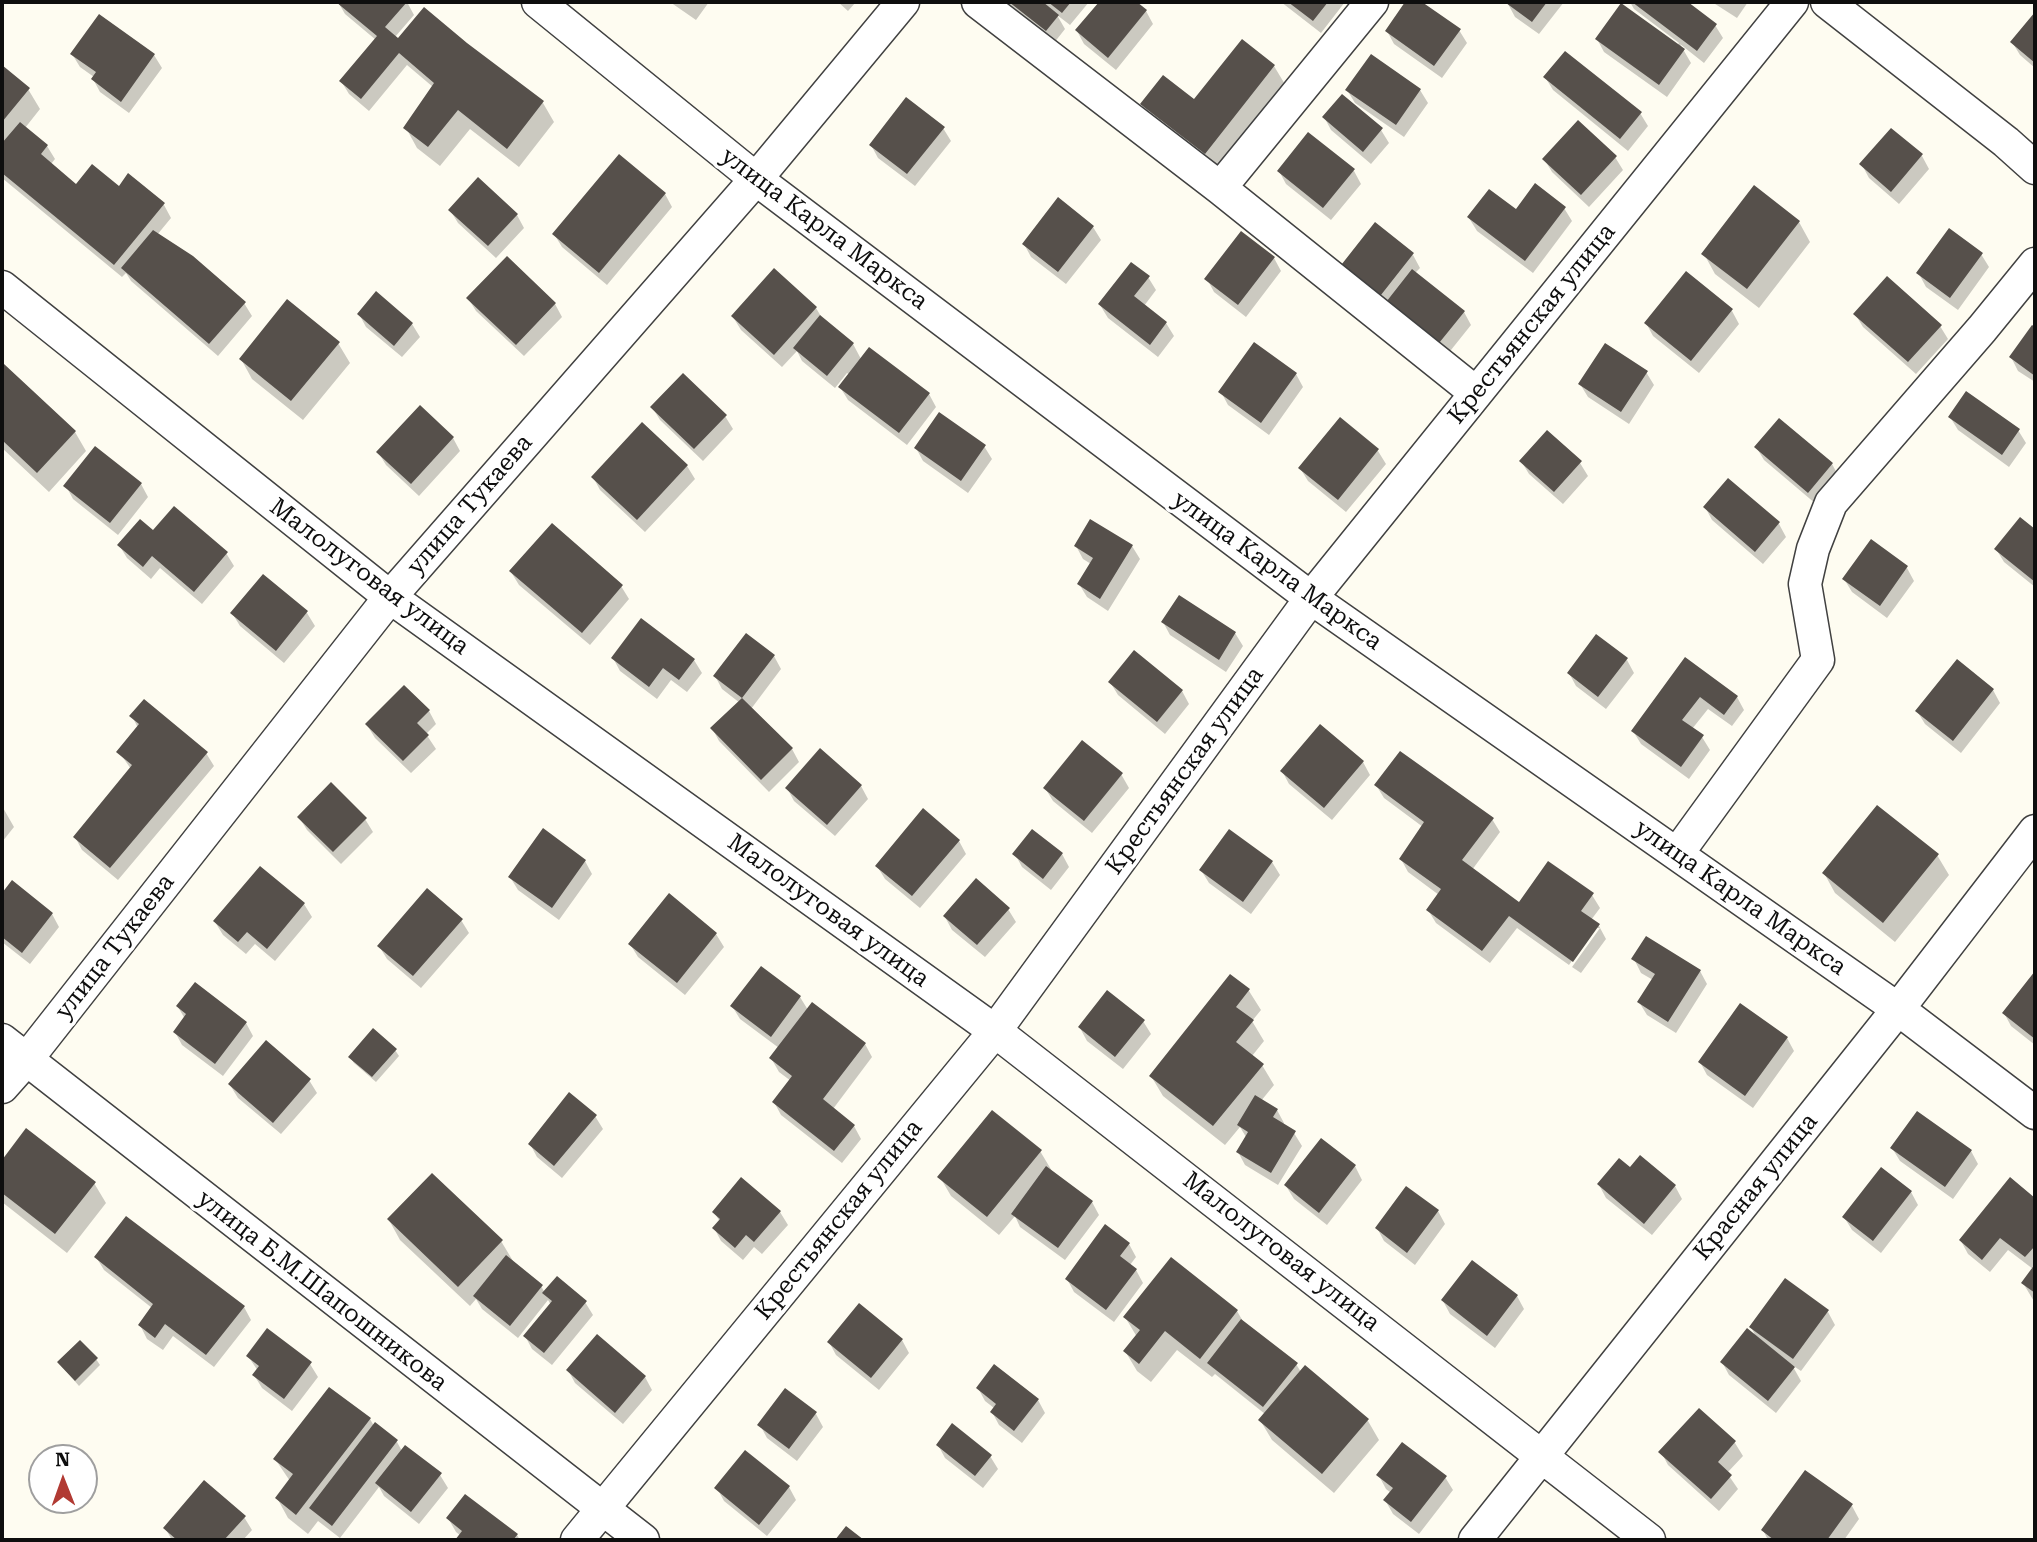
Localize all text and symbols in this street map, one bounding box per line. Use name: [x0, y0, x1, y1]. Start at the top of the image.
street label: улица Карла Маркса: [715, 142, 933, 316]
street label: Крестьянская улица: [1442, 218, 1622, 430]
street label: улица Тукаева: [401, 429, 539, 581]
street label: улица Карла Маркса: [1167, 485, 1387, 657]
street label: Малолуговая улица: [264, 493, 474, 661]
street label: Крестьянская улица: [1100, 662, 1270, 880]
street label: улица Карла Маркса: [1629, 814, 1851, 982]
street label: Малолуговая улица: [722, 828, 934, 994]
street label: улица Тукаева: [49, 869, 181, 1025]
street label: Красная улица: [1688, 1108, 1824, 1266]
street label: Крестьянская улица: [749, 1114, 929, 1326]
street label: Малолуговая улица: [1177, 1166, 1385, 1338]
street label: улица Б.М.Шапошникова: [191, 1184, 453, 1398]
north arrow: [28, 1444, 98, 1514]
text: N: [55, 1448, 70, 1471]

